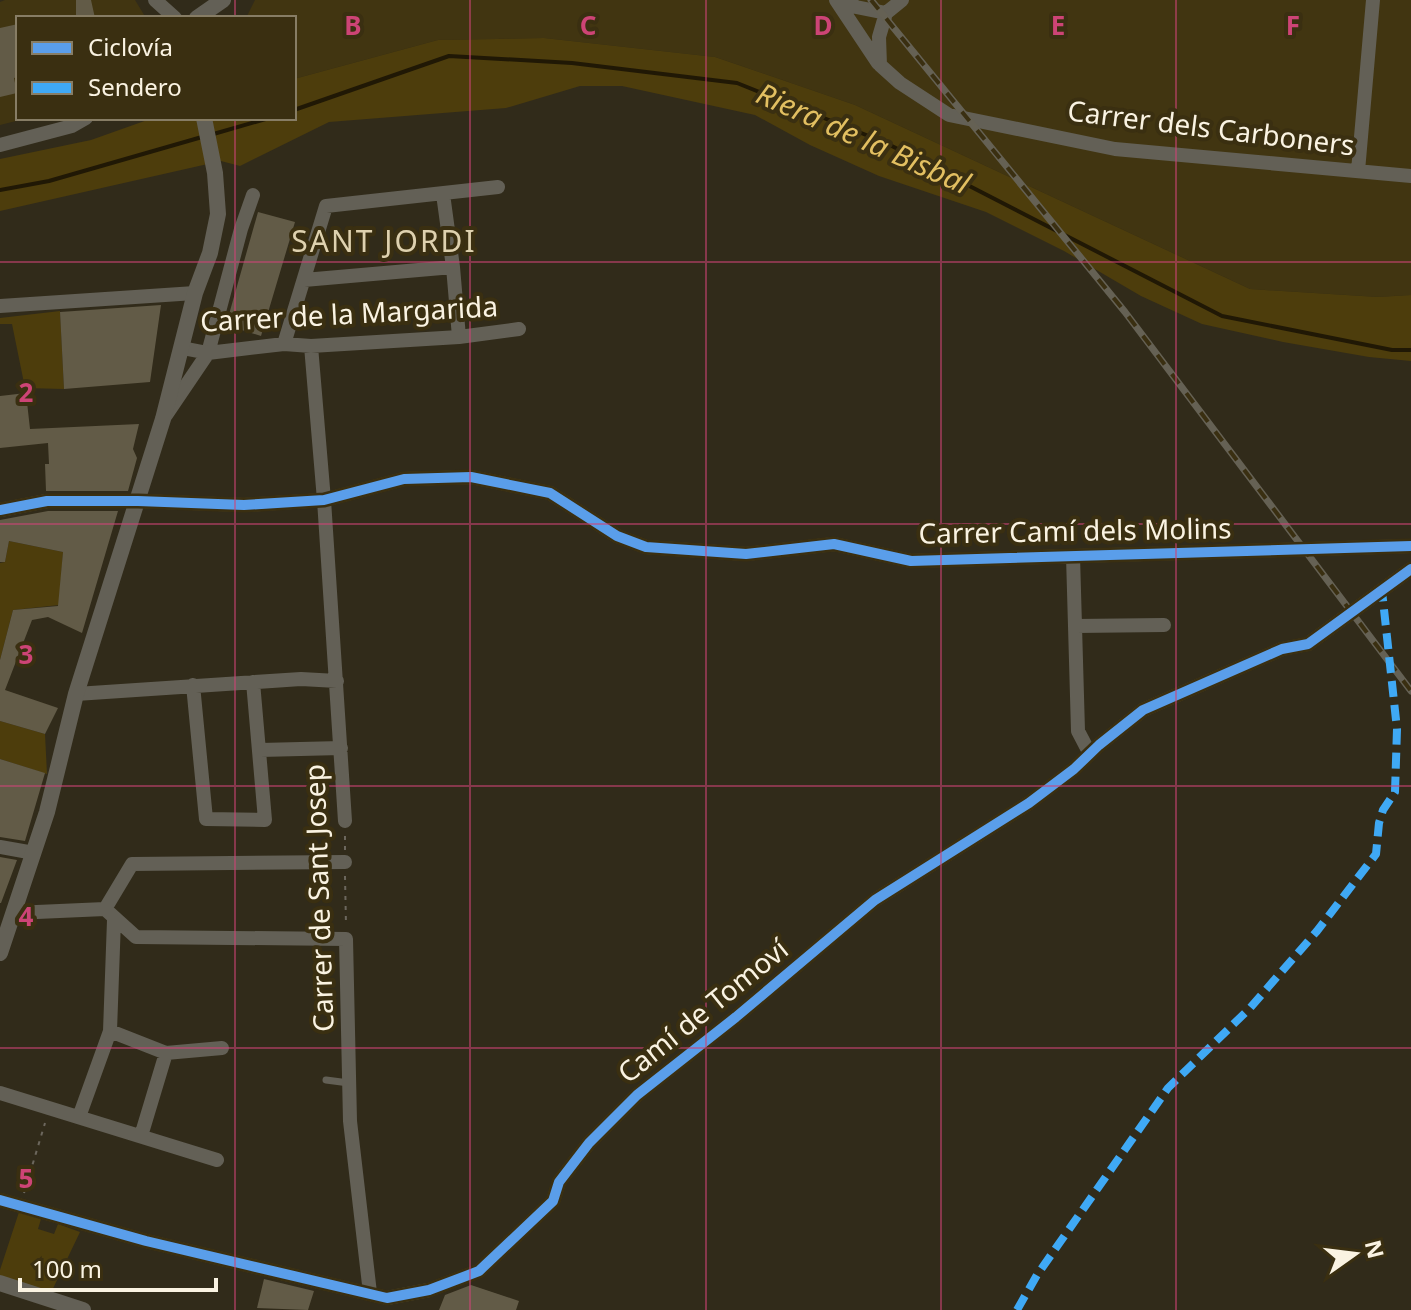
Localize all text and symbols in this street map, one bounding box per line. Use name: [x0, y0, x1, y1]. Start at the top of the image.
text: B: [344, 7, 362, 43]
text: C: [580, 7, 596, 43]
text: D: [813, 7, 833, 43]
text: E: [1051, 7, 1065, 43]
text: F: [1286, 7, 1300, 43]
legend: [16, 16, 296, 120]
text: Ciclovía: [88, 30, 173, 63]
text: Sendero: [88, 70, 182, 103]
water label: Riera de la Bisbal: [750, 72, 978, 204]
street label: Carrer dels Carboners: [1066, 91, 1357, 163]
district label: SANT JORDI: [291, 220, 477, 261]
street label: Carrer de la Margarida: [199, 286, 499, 340]
text: 2: [19, 374, 34, 410]
street label: Carrer Camí dels Molins: [918, 508, 1232, 552]
text: 3: [19, 636, 33, 672]
street label: Carrer de Sant Josep: [294, 764, 342, 1032]
text: 4: [19, 898, 34, 934]
street label: Camí de Tomoví: [609, 929, 796, 1091]
text: 5: [19, 1160, 33, 1196]
north arrow: [1315, 1214, 1395, 1294]
text: N: [1359, 1237, 1392, 1261]
scale bar: [20, 1242, 216, 1292]
text: 100 m: [32, 1252, 102, 1285]

